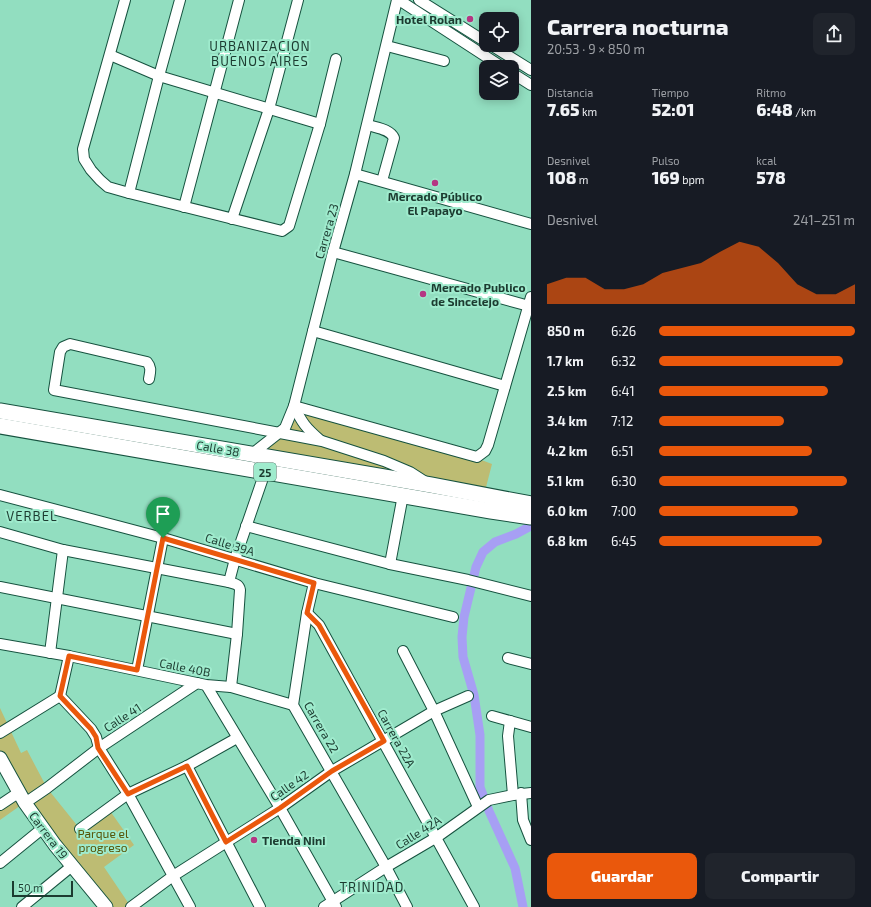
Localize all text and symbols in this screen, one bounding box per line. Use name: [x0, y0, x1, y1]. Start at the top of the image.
place label: Hotel Rolan: [396, 12, 462, 26]
map controls: [479, 12, 519, 100]
button: locate: [479, 12, 519, 52]
text: Carrera nocturna: [547, 13, 729, 39]
button: share: [813, 13, 855, 55]
marker: Hotel Rolan: [465, 14, 475, 24]
district label: URBANIZACION BUENOS AIRES: [209, 38, 311, 69]
text: 20:53 · 9 × 850 m: [547, 41, 645, 57]
button: layers: [479, 60, 519, 100]
text: Distancia: [547, 86, 593, 99]
text: Tiempo: [652, 86, 689, 99]
text: Ritmo: [756, 86, 786, 99]
text: 7.65: [547, 99, 579, 119]
text: 52:01: [652, 99, 694, 119]
text: 6:48: [756, 99, 793, 119]
text: km: [579, 105, 597, 118]
text: /km: [793, 105, 816, 118]
text: Desnivel: [547, 154, 590, 167]
text: Pulso: [652, 154, 680, 167]
text: kcal: [756, 154, 776, 167]
text: 108: [547, 167, 576, 187]
text: 169: [652, 167, 680, 187]
text: 578: [756, 167, 786, 187]
text: m: [576, 173, 589, 186]
text: bpm: [680, 173, 704, 186]
marker: Mercado Público El Papayo: [430, 178, 440, 188]
place label: Mercado Público El Papayo: [388, 189, 482, 218]
street label: Carrera 23: [311, 202, 341, 260]
text: Desnivel: [547, 212, 598, 228]
text: 241–251 m: [793, 212, 855, 228]
place label: Mercado Publico de Sincelejo: [431, 280, 526, 309]
marker: Mercado Publico de Sincelejo: [418, 289, 428, 299]
text: 850 m: [547, 323, 585, 339]
text: 6:26: [611, 323, 636, 339]
text: 1.7 km: [547, 353, 584, 369]
text: 6:32: [611, 353, 636, 369]
text: 2.5 km: [547, 383, 586, 399]
text: 6:41: [611, 383, 635, 399]
text: 3.4 km: [547, 413, 587, 429]
text: 7:12: [611, 413, 633, 429]
street label: Calle 38: [195, 437, 241, 459]
text: 4.2 km: [547, 443, 588, 459]
text: 6:51: [611, 443, 634, 459]
road number: 25: [254, 463, 276, 481]
text: 5.1 km: [547, 473, 584, 489]
text: 6:30: [611, 473, 637, 489]
pin: [146, 497, 180, 538]
icon: arrive: [152, 503, 174, 525]
text: 6.0 km: [547, 503, 588, 519]
text: 7:00: [611, 503, 636, 519]
district label: VERBEL: [6, 508, 58, 524]
street label: Calle 39A: [204, 530, 257, 558]
text: 6.8 km: [547, 533, 587, 549]
text: 6:45: [611, 533, 636, 549]
street label: Calle 40B: [158, 655, 212, 679]
street label: Carrera 22: [302, 699, 342, 755]
street label: Calle 41: [101, 700, 143, 734]
street label: Carrera 22A: [375, 706, 419, 770]
street label: Calle 42: [267, 767, 311, 803]
street label: Carrera 19: [27, 809, 71, 861]
street label: Calle 42A: [393, 812, 444, 852]
park label: Parque el progreso: [77, 826, 129, 854]
place label: Tienda Nini: [262, 833, 326, 847]
marker: Tienda Nini: [249, 835, 259, 845]
button: Guardar: [547, 853, 697, 899]
button: Compartir: [705, 853, 855, 899]
scale bar: [12, 879, 73, 898]
district label: TRINIDAD: [340, 879, 404, 895]
text: 50 m: [18, 881, 43, 894]

